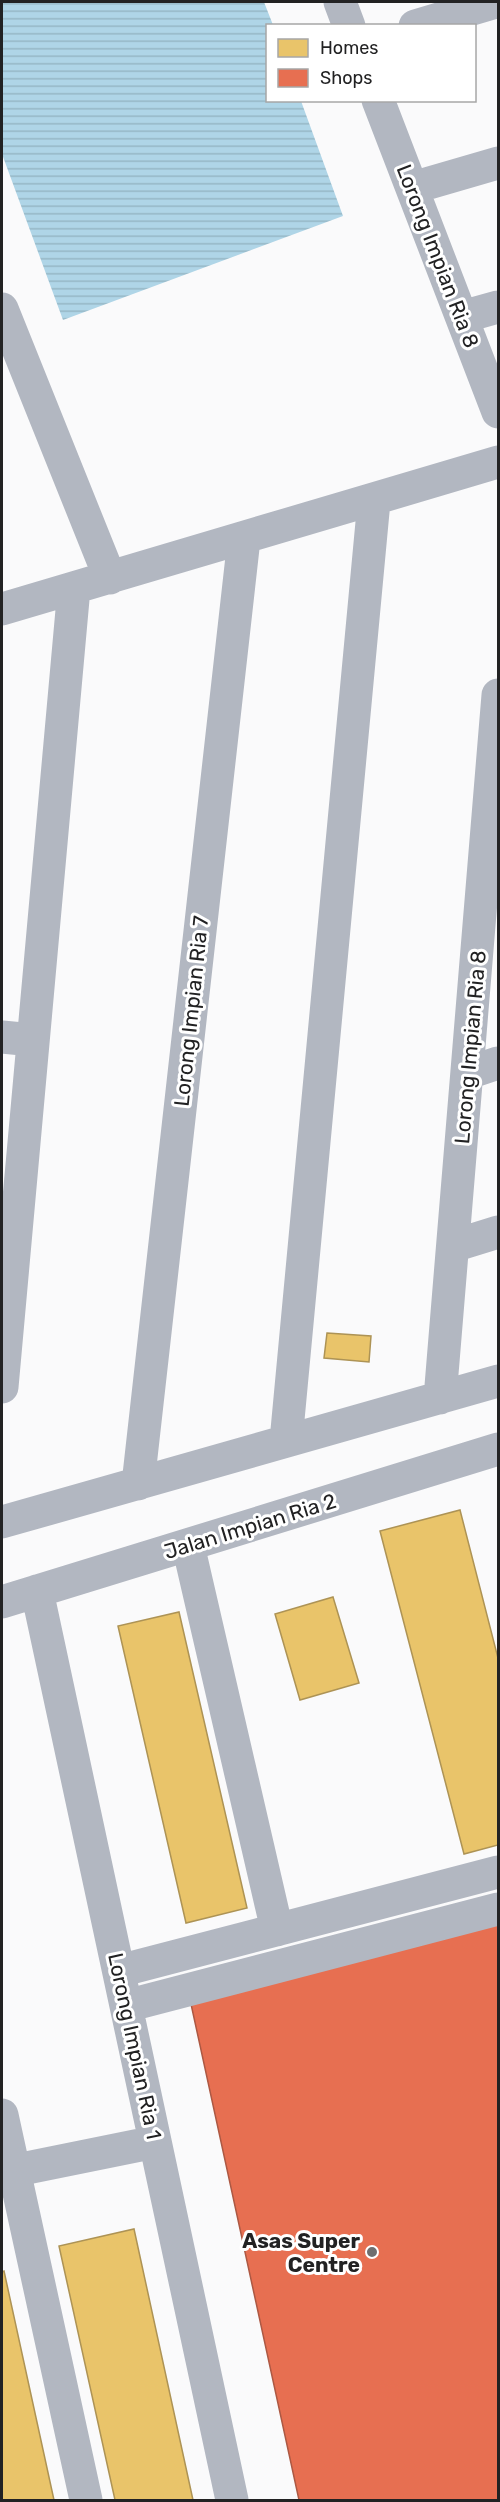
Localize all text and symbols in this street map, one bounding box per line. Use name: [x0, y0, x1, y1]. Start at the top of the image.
legend: [266, 24, 476, 102]
text: Homes: [320, 37, 378, 59]
text: Shops: [320, 67, 372, 89]
street label: Lorong Impian Ria 8: [392, 161, 484, 351]
street label: Lorong Impian Ria 7: [169, 914, 213, 1108]
street label: Lorong Impian Ria 8: [449, 949, 491, 1145]
street label: Jalan Impian Ria 2: [161, 1488, 339, 1564]
street label: Lorong Impian Ria 1: [103, 1951, 167, 2141]
place label: Asas Super Centre: [242, 2228, 360, 2277]
marker: Asas Super Centre: [365, 2245, 379, 2259]

